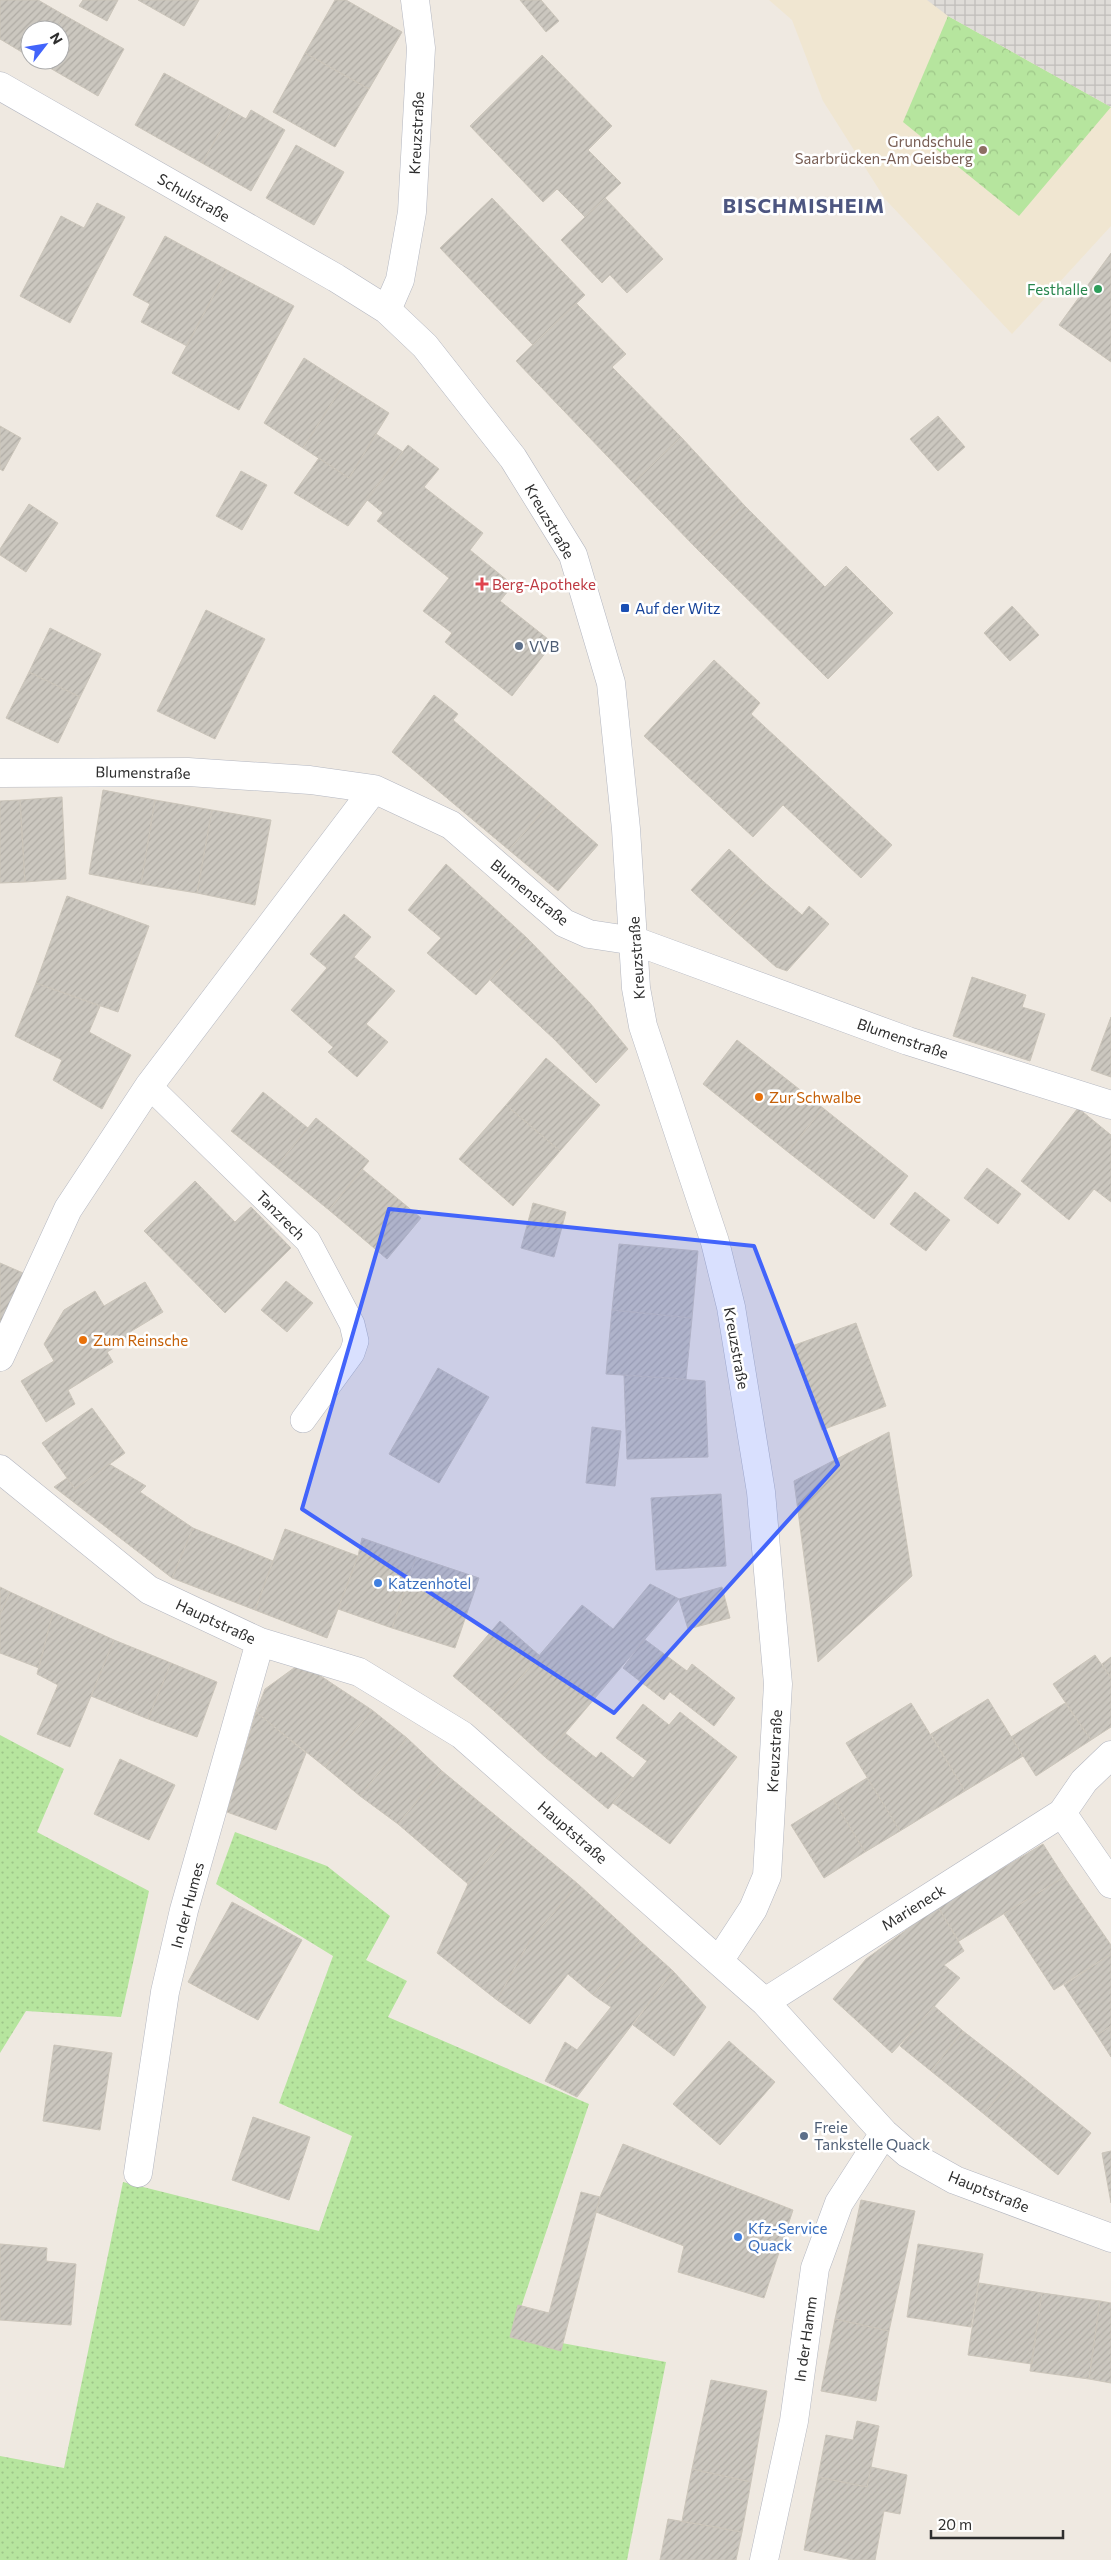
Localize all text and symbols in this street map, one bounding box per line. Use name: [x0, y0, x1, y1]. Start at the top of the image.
north arrow: [20, 20, 70, 70]
text: N: [47, 29, 67, 47]
street label: Kreuzstraße: [405, 91, 427, 175]
place label: Grundschule Saarbrücken-Am Geisberg: [795, 132, 973, 167]
marker: Grundschule Saarbrücken-Am Geisberg: [977, 144, 989, 156]
street label: Schulstraße: [155, 169, 233, 225]
district label: BISCHMISHEIM: [723, 193, 885, 217]
place label: Festhalle: [1027, 280, 1088, 298]
marker: Festhalle: [1092, 283, 1104, 295]
street label: Kreuzstraße: [521, 480, 579, 562]
place label: Berg-Apotheke: [492, 575, 596, 593]
marker: Berg-Apotheke: [476, 578, 488, 590]
place label: Auf der Witz: [635, 599, 721, 617]
marker: Auf der Witz: [619, 602, 631, 614]
place label: VVB: [529, 637, 560, 655]
marker: VVB: [513, 640, 525, 652]
street label: Blumenstraße: [95, 762, 191, 782]
street label: Blumenstraße: [487, 855, 573, 929]
street label: Kreuzstraße: [624, 916, 648, 1000]
street label: Blumenstraße: [855, 1014, 951, 1062]
place label: Zur Schwalbe: [769, 1088, 861, 1106]
marker: Zur Schwalbe: [753, 1091, 765, 1103]
street label: Tanzrech: [253, 1187, 309, 1243]
street label: Kreuzstraße: [721, 1305, 753, 1391]
place label: Zum Reinsche: [93, 1331, 188, 1349]
marker: Zum Reinsche: [77, 1334, 89, 1346]
place label: Katzenhotel: [388, 1574, 471, 1592]
marker: Katzenhotel: [372, 1577, 384, 1589]
street label: Hauptstraße: [173, 1595, 259, 1647]
street label: Kreuzstraße: [763, 1709, 785, 1793]
street label: Hauptstraße: [535, 1797, 611, 1867]
street label: In der Humes: [167, 1860, 207, 1950]
street label: Marieneck: [878, 1880, 948, 1934]
place label: Freie Tankstelle Quack: [814, 2118, 930, 2153]
marker: Freie Tankstelle Quack: [798, 2130, 810, 2142]
street label: Hauptstraße: [946, 2167, 1032, 2215]
place label: Kfz-Service Quack: [748, 2219, 827, 2254]
marker: Kfz-Service Quack: [732, 2231, 744, 2243]
street label: In der Hamm: [790, 2295, 820, 2383]
scale bar: [931, 2508, 1064, 2540]
text: 20 m: [938, 2515, 972, 2533]

